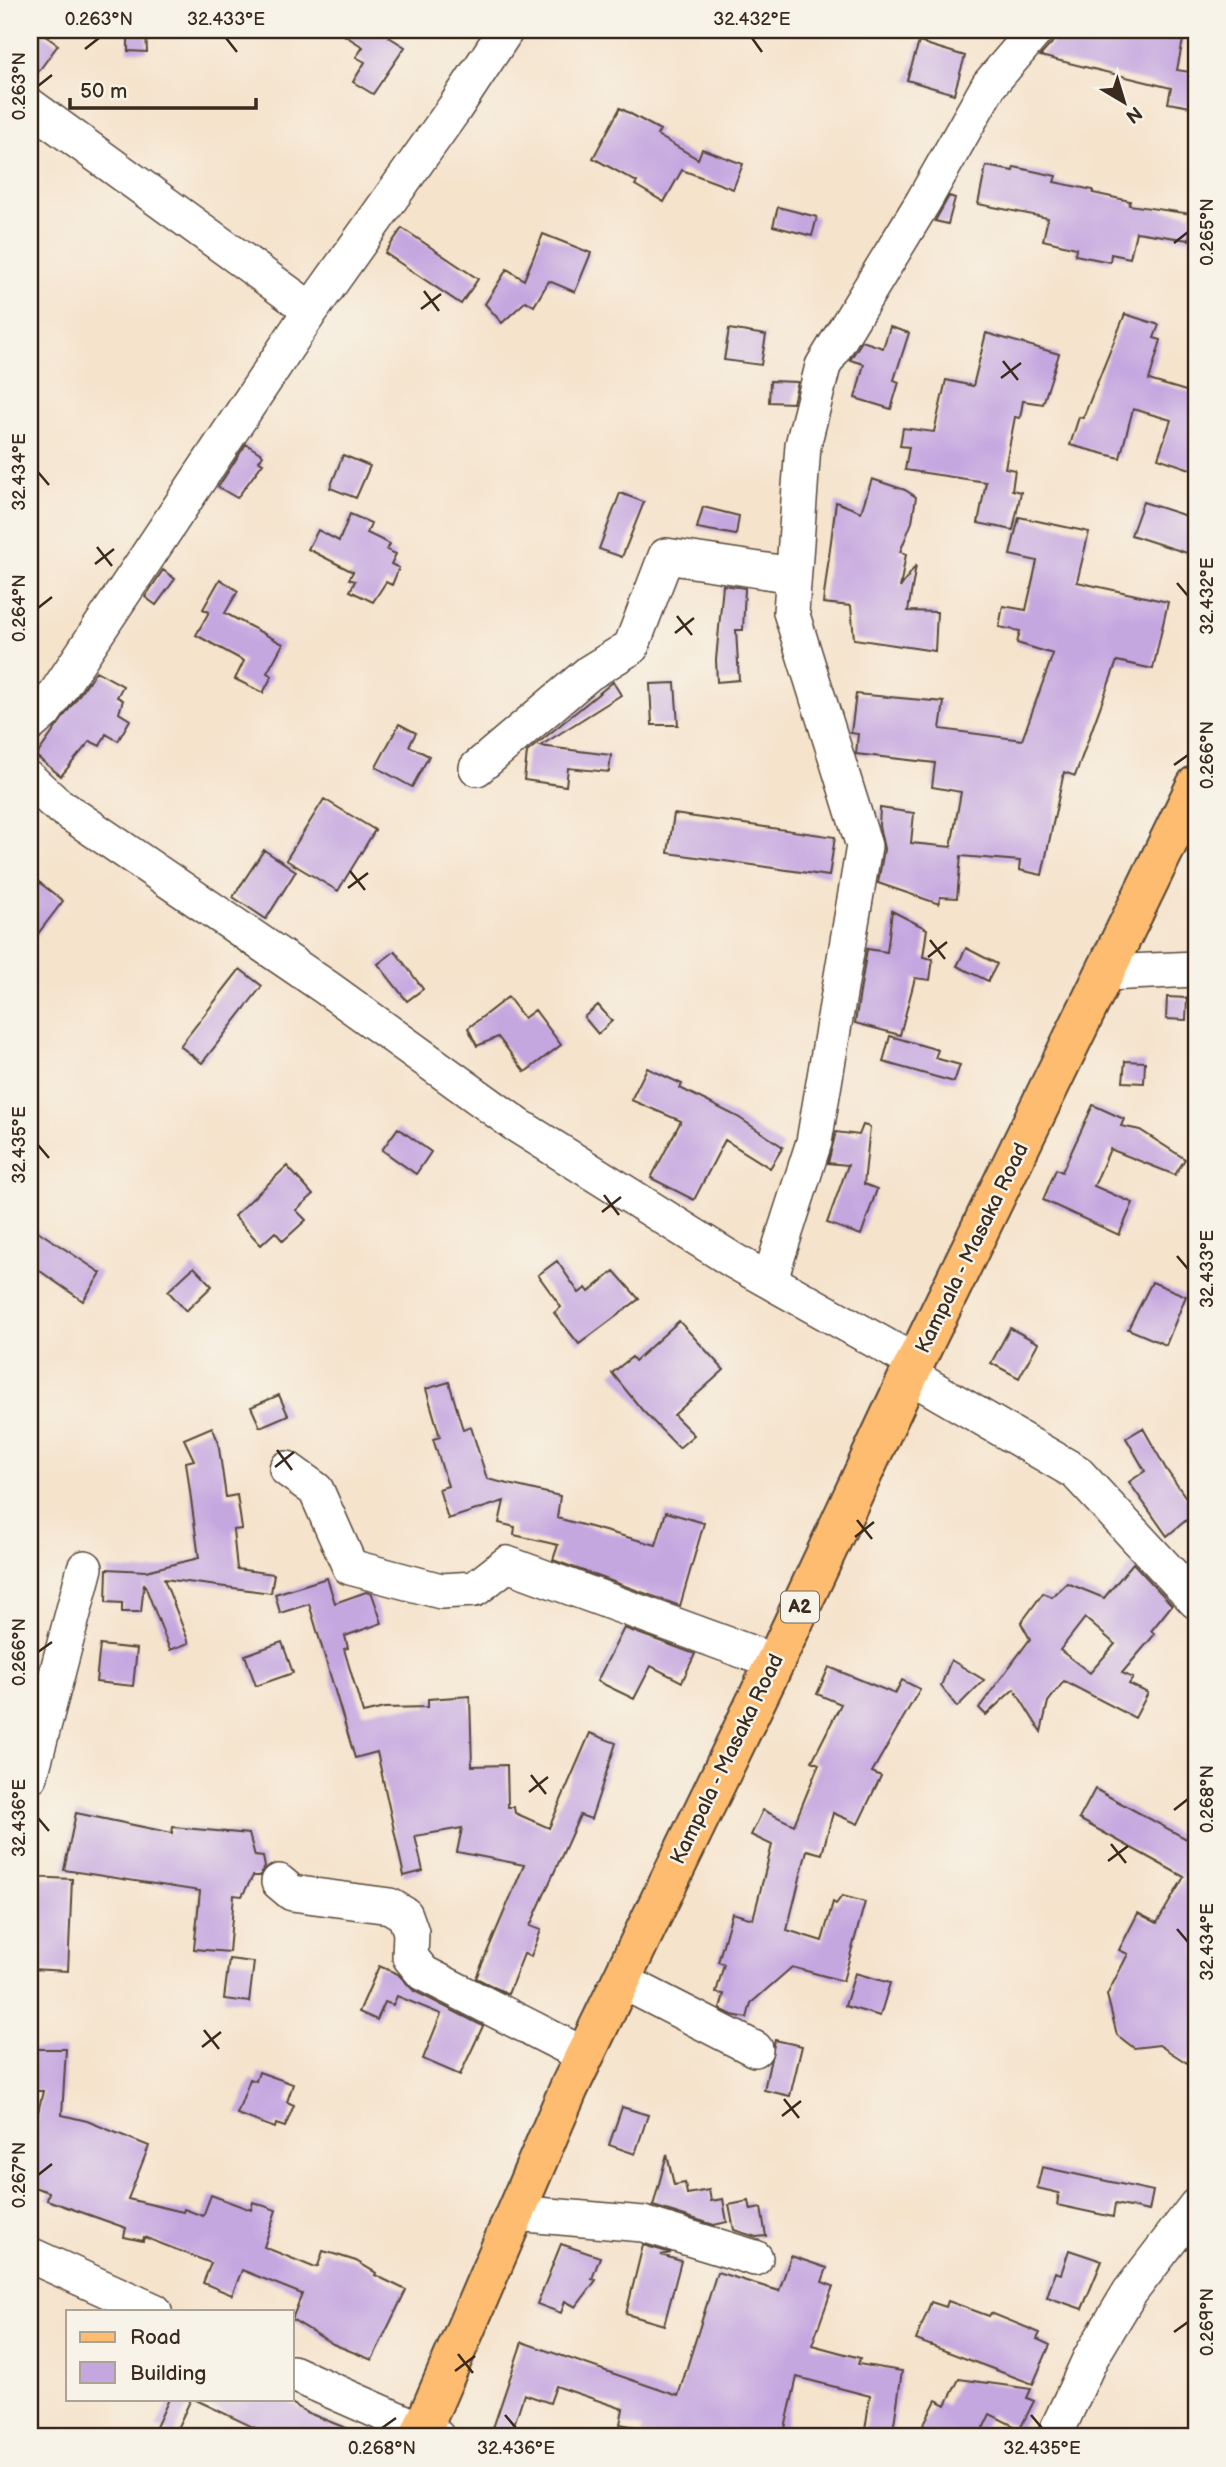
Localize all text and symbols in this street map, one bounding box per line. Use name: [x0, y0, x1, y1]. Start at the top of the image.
text: 0.263°N: [65, 9, 133, 30]
text: 32.433°E: [187, 9, 265, 30]
text: 32.432°E: [713, 9, 791, 30]
text: 0.263°N: [9, 52, 30, 120]
scale bar: [70, 66, 256, 110]
north arrow: [1090, 66, 1160, 136]
text: 50 m: [80, 79, 127, 104]
text: N: [1121, 101, 1146, 128]
text: 0.265°N: [1197, 198, 1218, 266]
text: 32.434°E: [9, 433, 30, 511]
text: 32.432°E: [1197, 557, 1218, 635]
text: 0.264°N: [9, 574, 30, 642]
text: 0.266°N: [1197, 721, 1218, 789]
text: 32.435°E: [9, 1106, 30, 1184]
street label: Kampala - Masaka Road: [910, 1139, 1034, 1357]
text: 32.433°E: [1197, 1230, 1218, 1308]
road number: A2: [781, 1592, 819, 1623]
text: 0.266°N: [9, 1618, 30, 1686]
street label: Kampala - Masaka Road: [665, 1650, 789, 1868]
text: 0.268°N: [1197, 1765, 1218, 1833]
text: 32.436°E: [9, 1779, 30, 1857]
text: 32.434°E: [1197, 1903, 1218, 1981]
text: 0.267°N: [9, 2142, 30, 2208]
text: 0.269°N: [1197, 2288, 1218, 2356]
legend: [66, 2310, 294, 2400]
text: Road: [130, 2325, 181, 2350]
text: Building: [130, 2361, 206, 2386]
text: 0.268°N: [348, 2438, 416, 2459]
text: 32.436°E: [477, 2438, 555, 2459]
text: 32.435°E: [1003, 2438, 1081, 2459]

